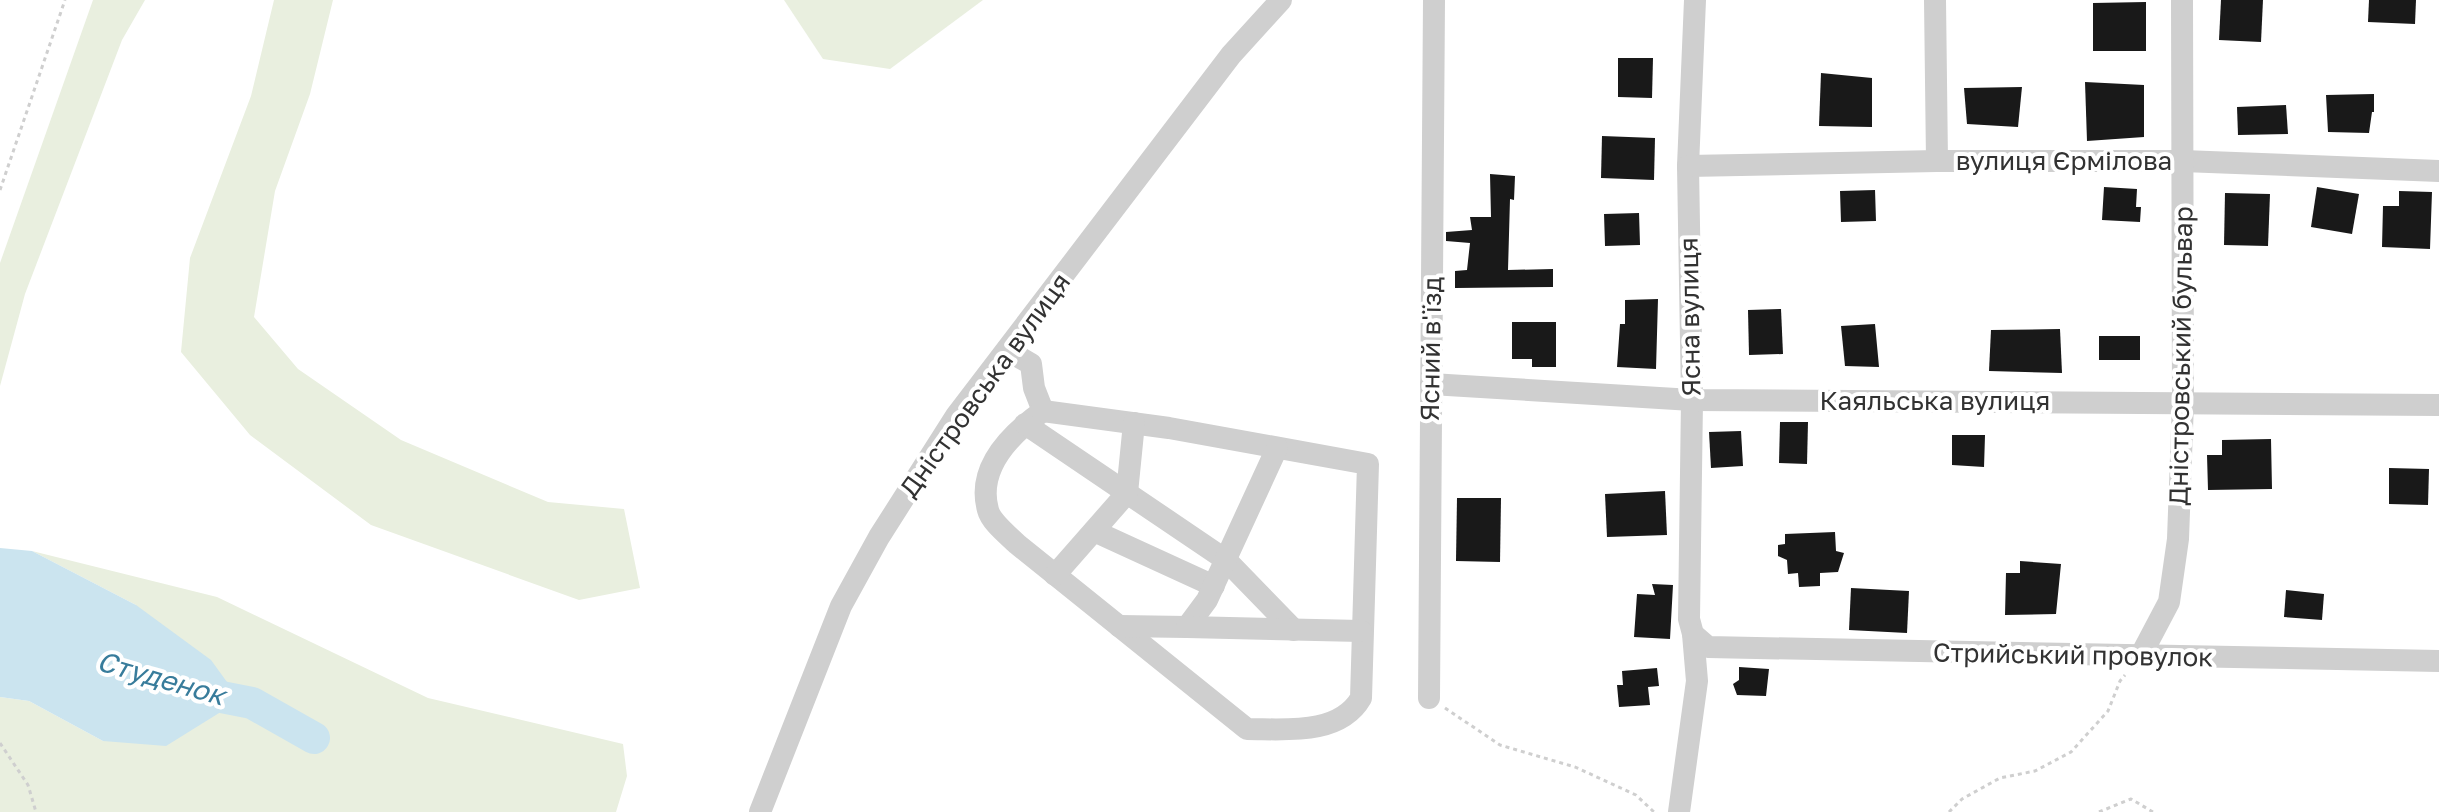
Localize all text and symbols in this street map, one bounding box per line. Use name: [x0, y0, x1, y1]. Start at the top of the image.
street label: вулиця Єрмілова: [1956, 145, 2172, 176]
street label: Дністровський бульвар: [2162, 206, 2199, 506]
street label: Ясна вулиця: [1673, 237, 1706, 397]
street label: Дністровська вулиця: [893, 267, 1076, 503]
street label: Ясний в'їзд: [1414, 276, 1447, 422]
street label: Каяльська вулиця: [1820, 385, 2050, 416]
street label: Стрийський провулок: [1933, 637, 2213, 672]
water label: Студенок: [93, 644, 232, 712]

